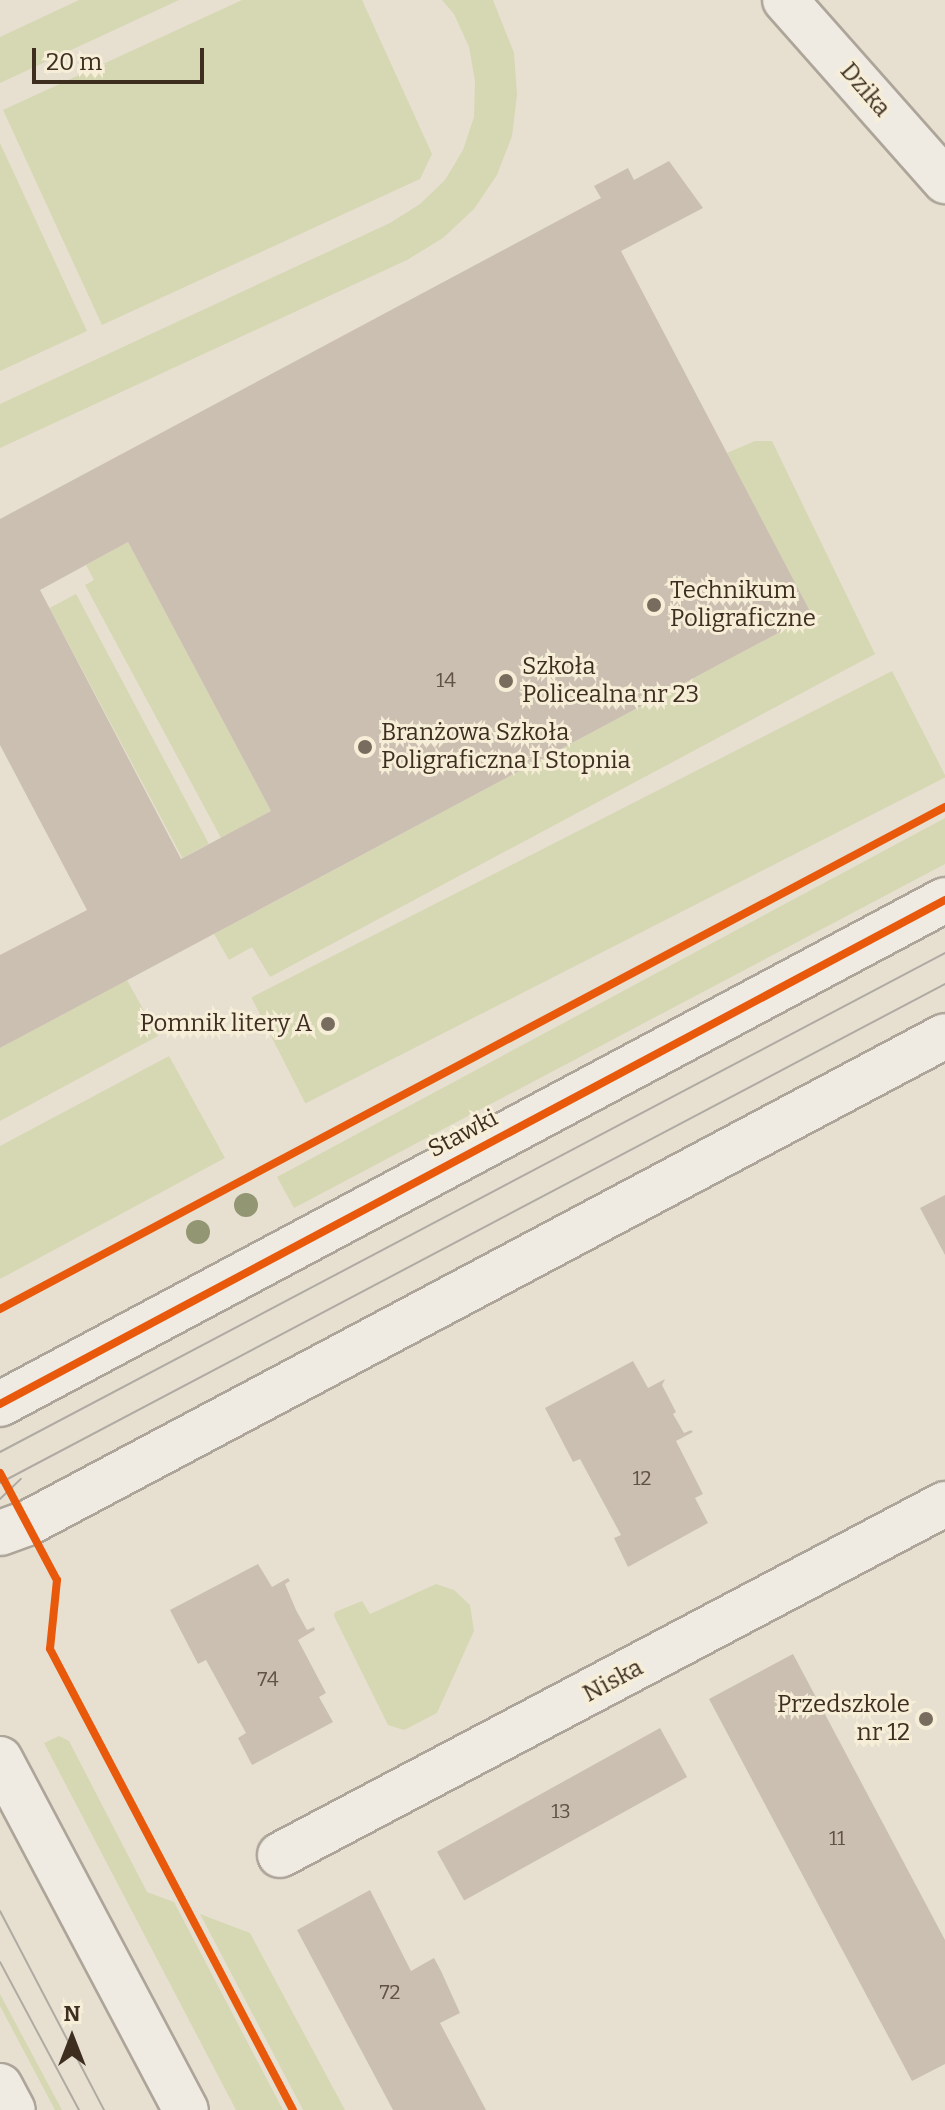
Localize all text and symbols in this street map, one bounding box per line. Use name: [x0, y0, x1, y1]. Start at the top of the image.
scale bar: [36, 32, 208, 82]
text: 20 m: [46, 48, 102, 76]
street label: Dzika: [834, 57, 896, 123]
place label: Technikum Poligraficzne: [670, 577, 816, 633]
marker: Technikum Poligraficzne: [645, 596, 663, 614]
place label: Szkoła Policealna nr 23: [522, 653, 699, 709]
house number: 14: [436, 668, 456, 692]
marker: Szkoła Policealna nr 23: [497, 672, 515, 690]
place label: Branżowa Szkoła Poligraficzna I Stopnia: [381, 719, 631, 775]
marker: Branżowa Szkoła Poligraficzna I Stopnia: [356, 738, 374, 756]
place label: Pomnik litery A: [140, 1010, 312, 1038]
marker: Pomnik litery A: [319, 1015, 337, 1033]
street label: Stawki: [423, 1104, 503, 1164]
house number: 12: [633, 1466, 651, 1490]
street label: Niska: [578, 1653, 648, 1709]
house number: 74: [257, 1667, 279, 1691]
place label: Przedszkole nr 12: [777, 1691, 910, 1747]
marker: Przedszkole nr 12: [917, 1710, 935, 1728]
house number: 13: [551, 1799, 571, 1823]
house number: 11: [829, 1826, 845, 1850]
house number: 72: [380, 1980, 400, 2004]
north arrow: [32, 1998, 112, 2078]
text: N: [64, 2000, 80, 2027]

